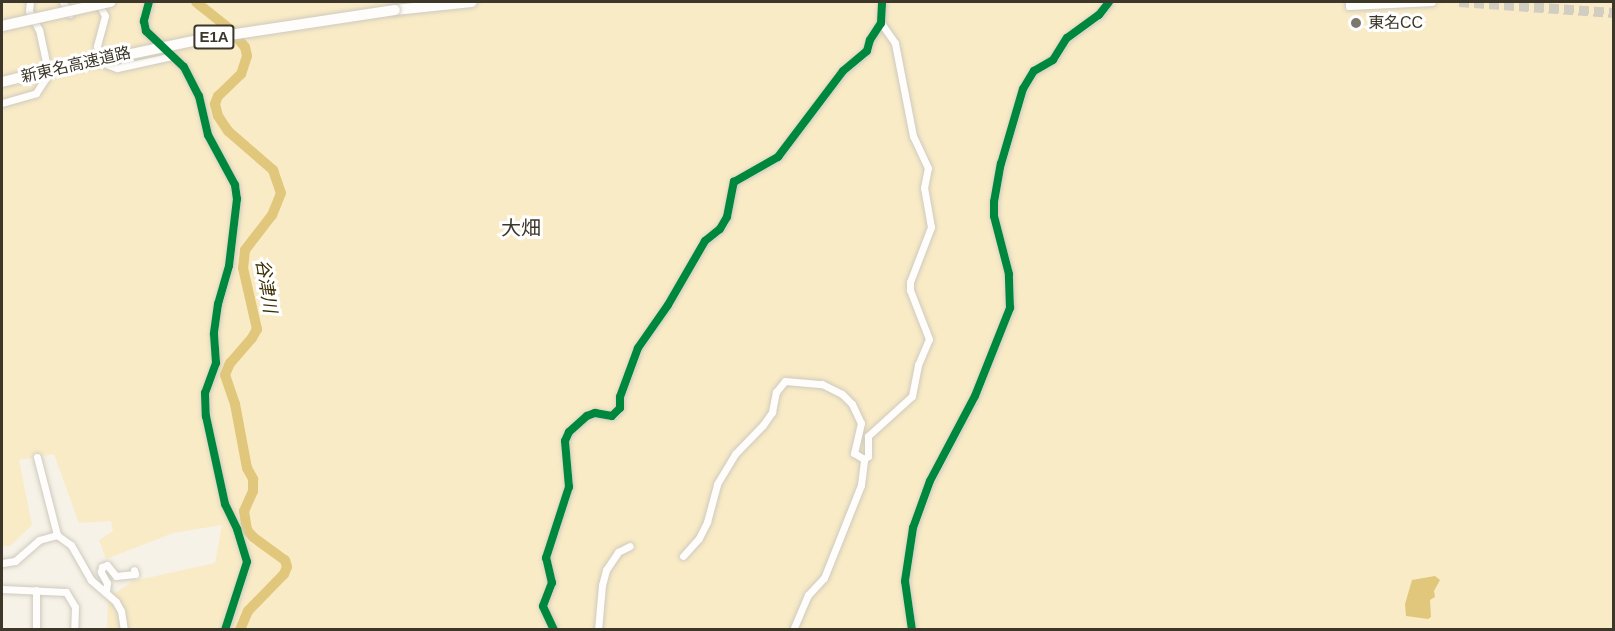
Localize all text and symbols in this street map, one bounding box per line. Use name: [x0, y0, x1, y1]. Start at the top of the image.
place label: 東名CC: [1368, 13, 1423, 33]
marker: 東名CC: [1349, 16, 1363, 30]
road number: E1A: [193, 25, 235, 49]
street label: 新東名高速道路: [19, 43, 133, 87]
district label: 大畑: [501, 216, 541, 240]
water label: 谷津川: [251, 258, 281, 314]

